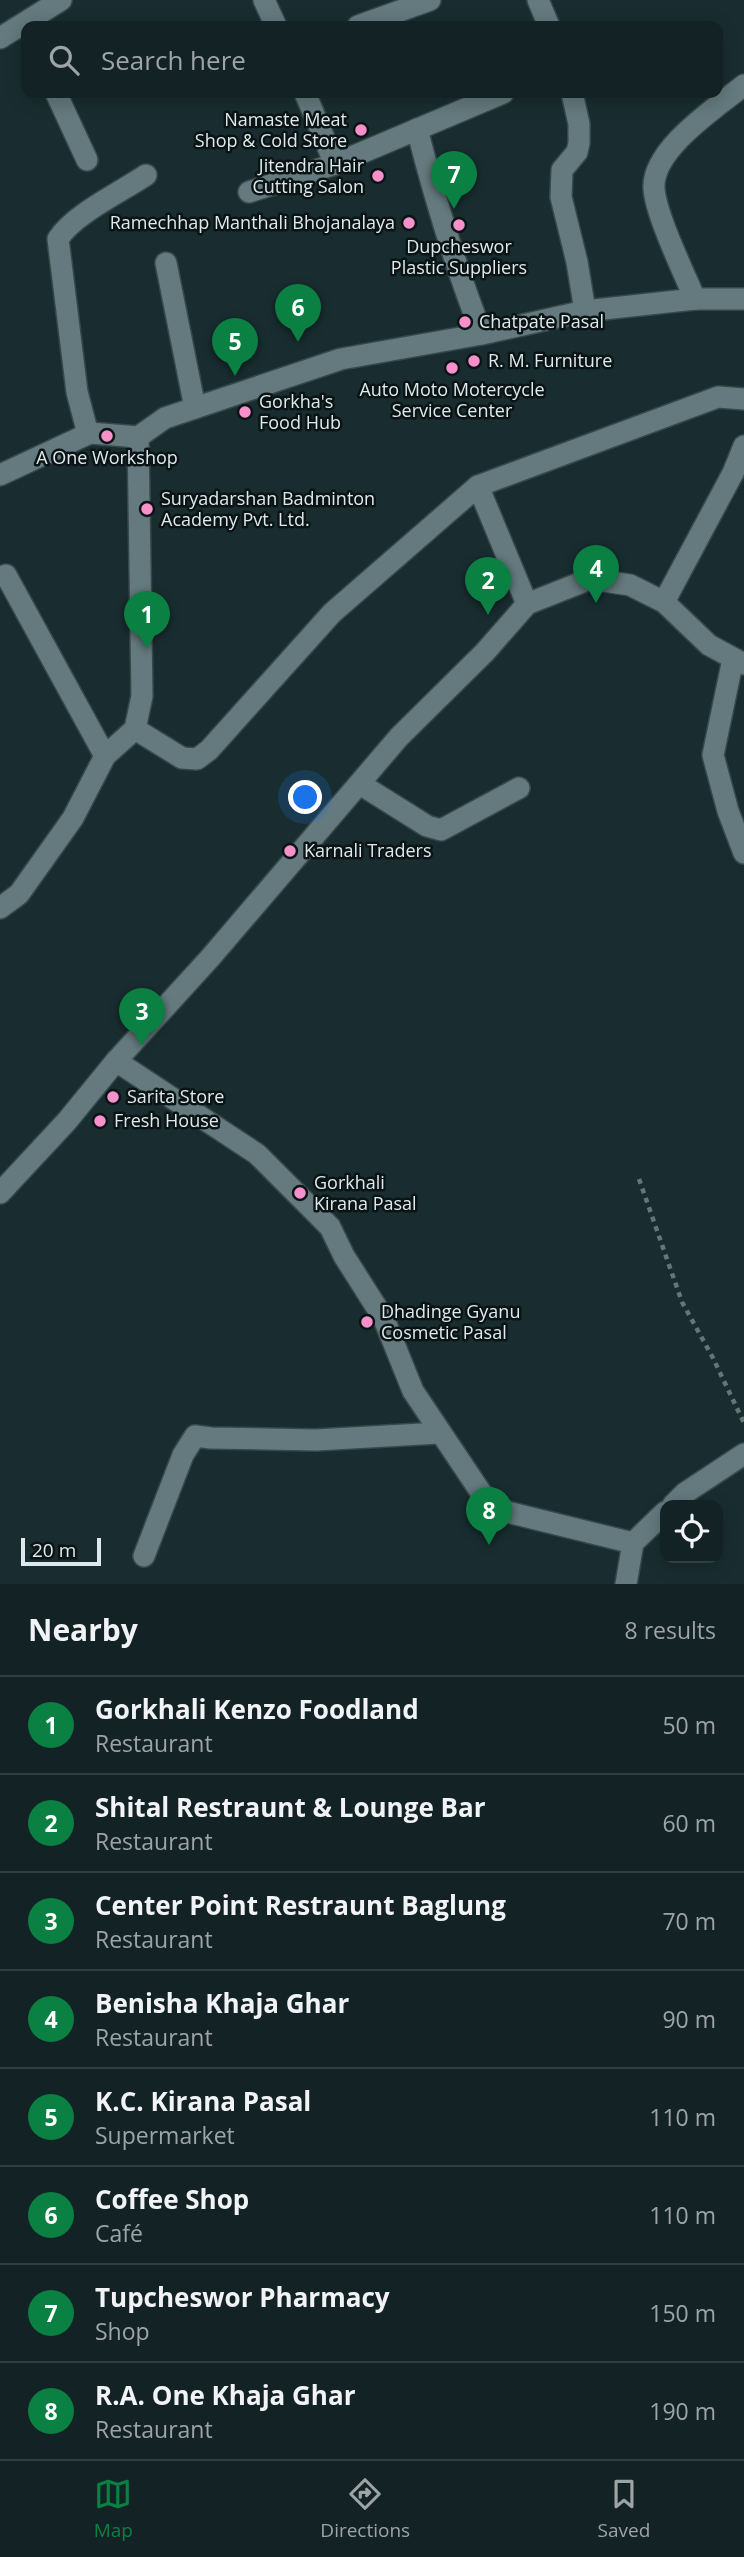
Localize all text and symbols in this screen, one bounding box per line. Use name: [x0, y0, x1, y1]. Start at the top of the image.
search box: [21, 21, 723, 98]
icon: search: [45, 41, 83, 79]
text: Search here: [101, 42, 246, 78]
place label: Namaste Meat Shop & Cold Store: [195, 107, 347, 152]
marker: Namaste Meat Shop & Cold Store: [353, 122, 369, 138]
pin: 7: [431, 151, 477, 209]
place label: Jitendra Hair Cutting Salon: [252, 153, 365, 198]
marker: Jitendra Hair Cutting Salon: [370, 168, 386, 184]
place label: Ramechhap Manthali Bhojanalaya: [110, 210, 395, 234]
marker: Ramechhap Manthali Bhojanalaya: [401, 215, 417, 231]
marker: Dupcheswor Plastic Suppliers: [451, 217, 467, 233]
place label: Dupcheswor Plastic Suppliers: [391, 234, 527, 279]
pin: 6: [275, 284, 321, 342]
place label: Chatpate Pasal: [479, 309, 604, 333]
marker: Chatpate Pasal: [457, 314, 473, 330]
pin: 5: [212, 318, 258, 376]
place label: R. M. Furniture: [488, 348, 612, 372]
marker: R. M. Furniture: [466, 353, 482, 369]
marker: Auto Moto Motercycle Service Center: [444, 360, 460, 376]
place label: Auto Moto Motercycle Service Center: [359, 377, 545, 422]
place label: Gorkha's Food Hub: [259, 389, 341, 434]
marker: Gorkha's Food Hub: [237, 404, 253, 420]
marker: A One Workshop: [99, 428, 115, 444]
place label: A One Workshop: [36, 445, 178, 469]
place label: Suryadarshan Badminton Academy Pvt. Ltd.: [161, 486, 375, 531]
marker: Suryadarshan Badminton Academy Pvt. Ltd.: [139, 501, 155, 517]
pin: 4: [573, 545, 619, 603]
pin: 2: [465, 557, 511, 615]
pin: 1: [124, 591, 170, 649]
your location: [288, 780, 322, 814]
place label: Karnali Traders: [304, 838, 432, 862]
marker: Karnali Traders: [282, 843, 298, 859]
pin: 3: [119, 988, 165, 1046]
place label: Sarita Store: [127, 1084, 224, 1108]
marker: Sarita Store: [105, 1089, 121, 1105]
place label: Fresh House: [114, 1108, 219, 1132]
marker: Fresh House: [92, 1113, 108, 1129]
place label: Gorkhali Kirana Pasal: [314, 1170, 417, 1215]
marker: Gorkhali Kirana Pasal: [292, 1185, 308, 1201]
place label: Dhadinge Gyanu Cosmetic Pasal: [381, 1299, 520, 1344]
marker: Dhadinge Gyanu Cosmetic Pasal: [359, 1314, 375, 1330]
pin: 8: [466, 1487, 512, 1545]
map controls: [660, 1500, 723, 1563]
button: locate: [660, 1500, 723, 1563]
scale bar: [21, 1535, 102, 1567]
text: 20 m: [32, 1537, 76, 1563]
text: Nearby: [28, 1609, 138, 1650]
text: 8 results: [625, 1614, 716, 1646]
text: Gorkhali Kenzo Foodland: [95, 1691, 419, 1727]
text: 1: [44, 1709, 58, 1741]
text: 50 m: [662, 1709, 716, 1741]
text: Restaurant: [95, 1727, 213, 1759]
text: Shital Restraunt & Lounge Bar: [95, 1789, 485, 1825]
text: 2: [44, 1807, 58, 1839]
text: 60 m: [662, 1807, 716, 1839]
text: Restaurant: [95, 1825, 213, 1857]
text: Center Point Restraunt Baglung: [95, 1887, 506, 1923]
text: 3: [44, 1905, 58, 1937]
text: 70 m: [662, 1905, 716, 1937]
text: Restaurant: [95, 1923, 213, 1955]
text: Benisha Khaja Ghar: [95, 1985, 349, 2021]
text: 4: [44, 2003, 58, 2035]
text: 90 m: [662, 2003, 716, 2035]
text: Restaurant: [95, 2021, 213, 2053]
text: K.C. Kirana Pasal: [95, 2083, 311, 2119]
text: 5: [44, 2101, 58, 2133]
text: 110 m: [649, 2101, 716, 2133]
text: Supermarket: [95, 2119, 235, 2151]
text: Coffee Shop: [95, 2181, 249, 2217]
text: 6: [44, 2199, 58, 2231]
text: 110 m: [649, 2199, 716, 2231]
text: Café: [95, 2217, 143, 2249]
text: Tupcheswor Pharmacy: [95, 2279, 390, 2315]
text: 7: [44, 2297, 58, 2329]
text: 150 m: [649, 2297, 716, 2329]
text: Shop: [95, 2315, 150, 2347]
text: R.A. One Khaja Ghar: [95, 2377, 355, 2413]
text: 8: [44, 2395, 58, 2427]
text: 190 m: [649, 2395, 716, 2427]
text: Restaurant: [95, 2413, 213, 2445]
tab: Map: [94, 2475, 133, 2543]
tab: Directions: [320, 2475, 410, 2543]
tab: Saved: [598, 2475, 650, 2543]

